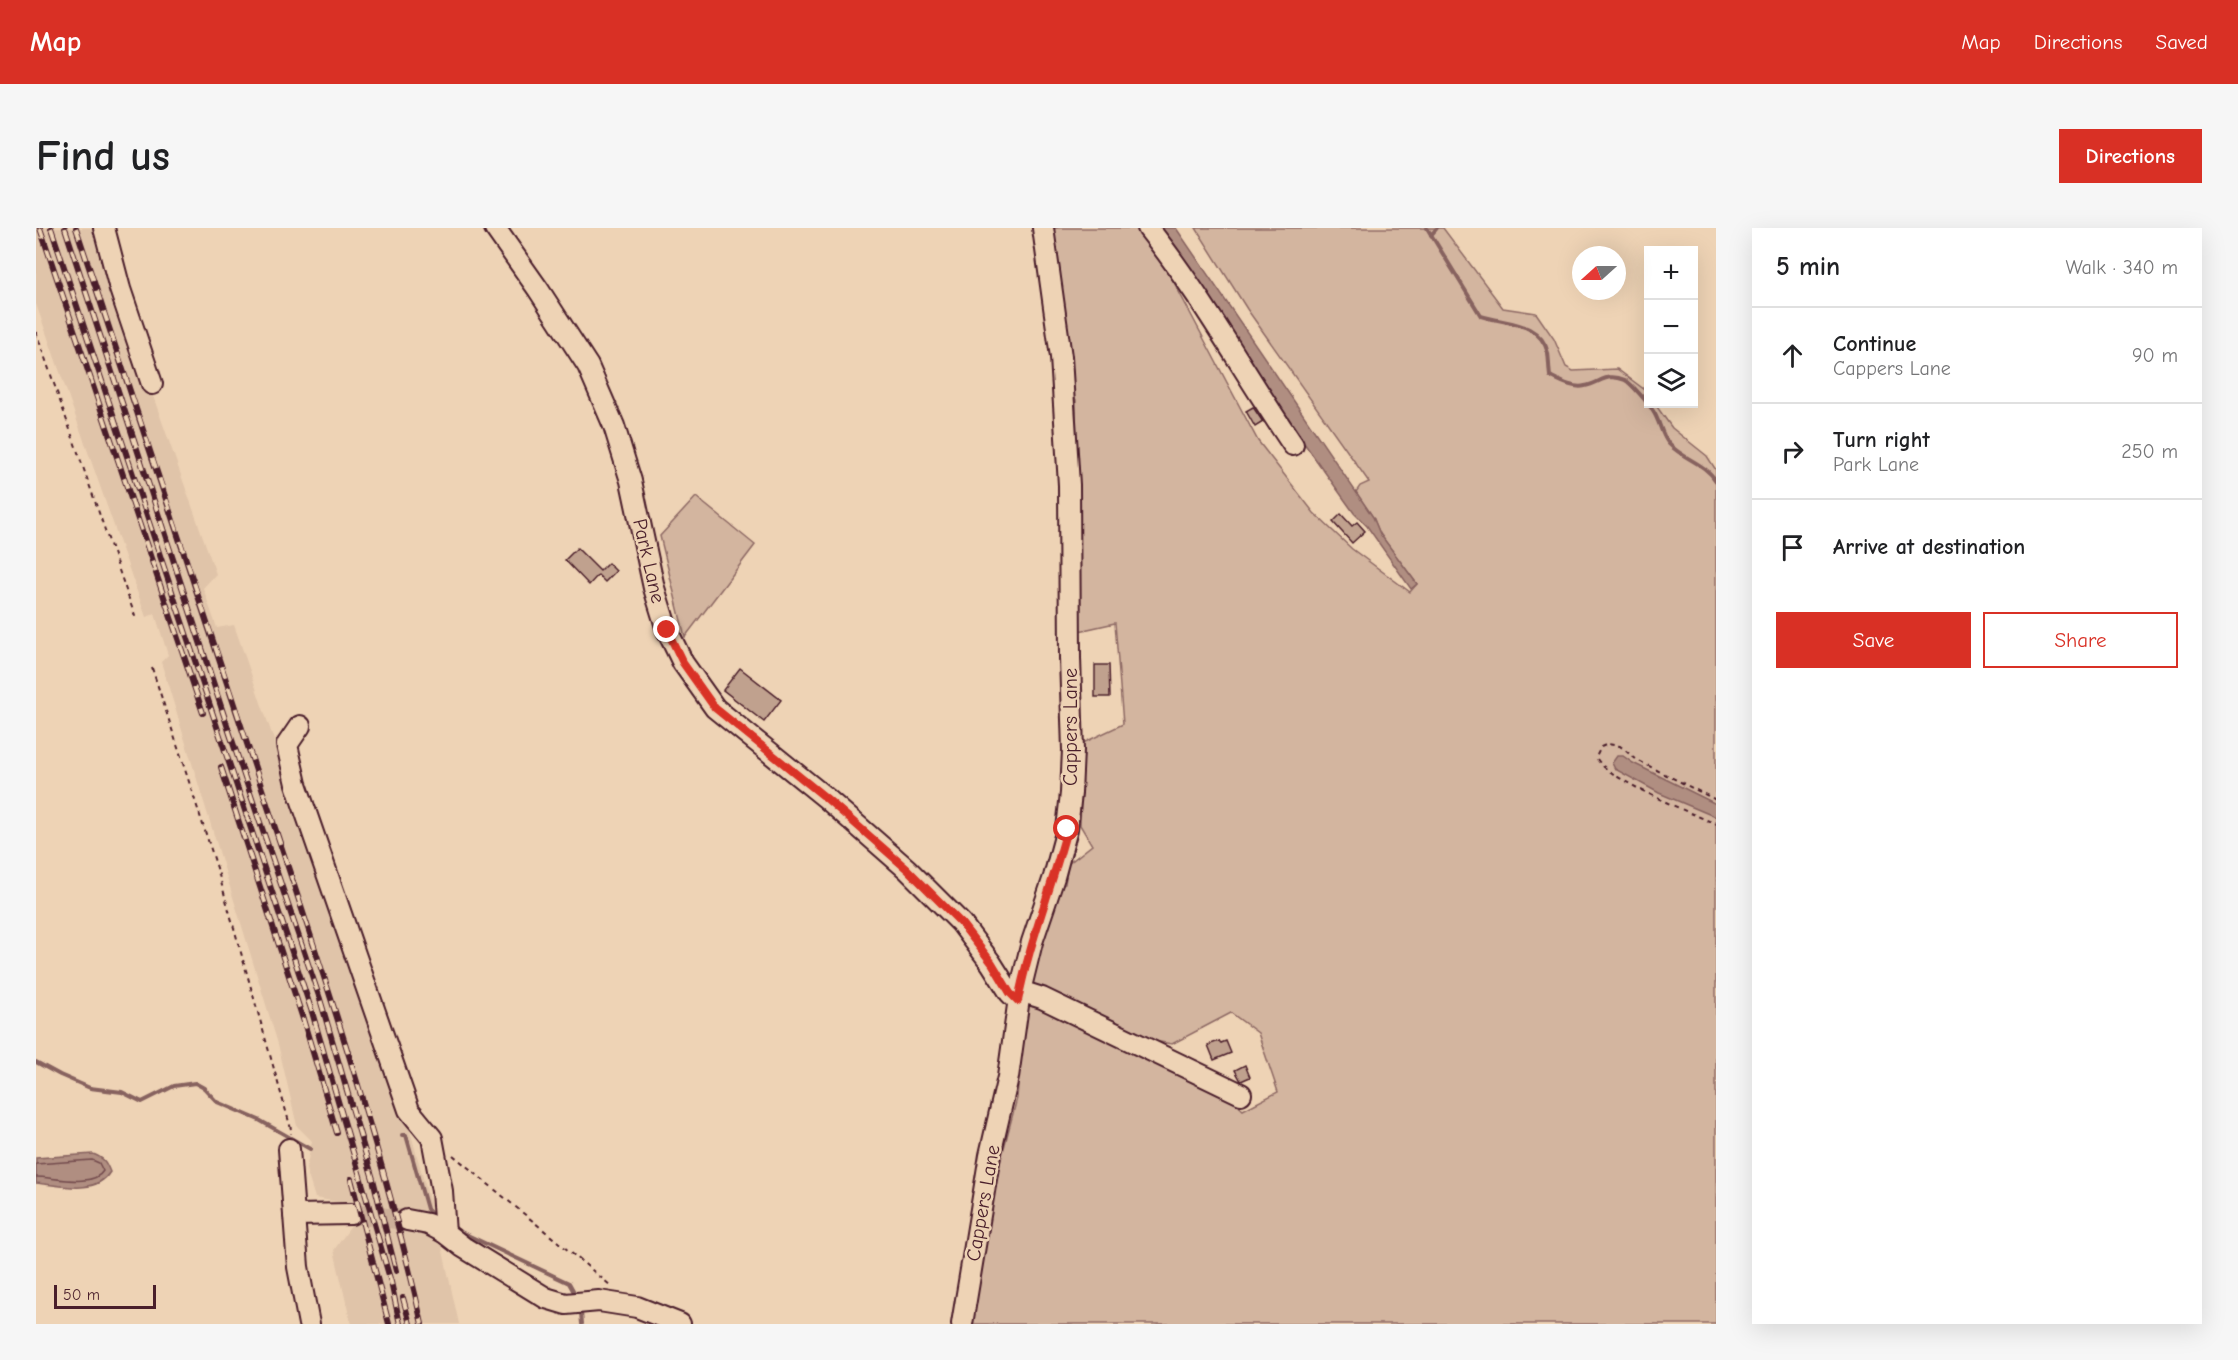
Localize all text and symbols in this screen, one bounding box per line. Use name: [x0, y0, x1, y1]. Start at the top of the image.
text: Map: [30, 26, 81, 58]
text: Map: [1961, 30, 2001, 54]
text: Directions: [2034, 30, 2123, 54]
text: Saved: [2156, 30, 2208, 54]
button: Directions: [2059, 129, 2202, 183]
text: Find us: [36, 132, 170, 181]
north arrow: [1572, 246, 1626, 300]
map controls: [1644, 246, 1698, 408]
button: +: [1644, 246, 1698, 300]
text: 5 min: [1776, 252, 1840, 282]
text: Walk · 340 m: [2066, 256, 2178, 279]
button: −: [1644, 300, 1698, 354]
text: Continue: [1833, 331, 1916, 357]
icon: ahead: [1776, 339, 1809, 372]
text: 90 m: [2132, 344, 2178, 367]
button: layers: [1644, 354, 1698, 408]
text: Cappers Lane: [1833, 357, 1951, 380]
text: Turn right: [1833, 427, 1930, 453]
icon: right: [1776, 435, 1809, 468]
text: 250 m: [2121, 440, 2178, 463]
text: Park Lane: [1833, 453, 1919, 476]
street label: Park Lane: [628, 516, 670, 606]
icon: arrive: [1776, 531, 1809, 564]
text: Arrive at destination: [1833, 534, 2025, 560]
button: Save: [1776, 612, 1971, 668]
button: Share: [1983, 612, 2178, 668]
route end: [653, 616, 679, 642]
street label: Cappers Lane: [1059, 668, 1082, 786]
route start: [1053, 815, 1079, 841]
street label: Cappers Lane: [961, 1143, 1005, 1263]
scale bar: [54, 1282, 156, 1310]
text: 50 m: [63, 1286, 100, 1304]

